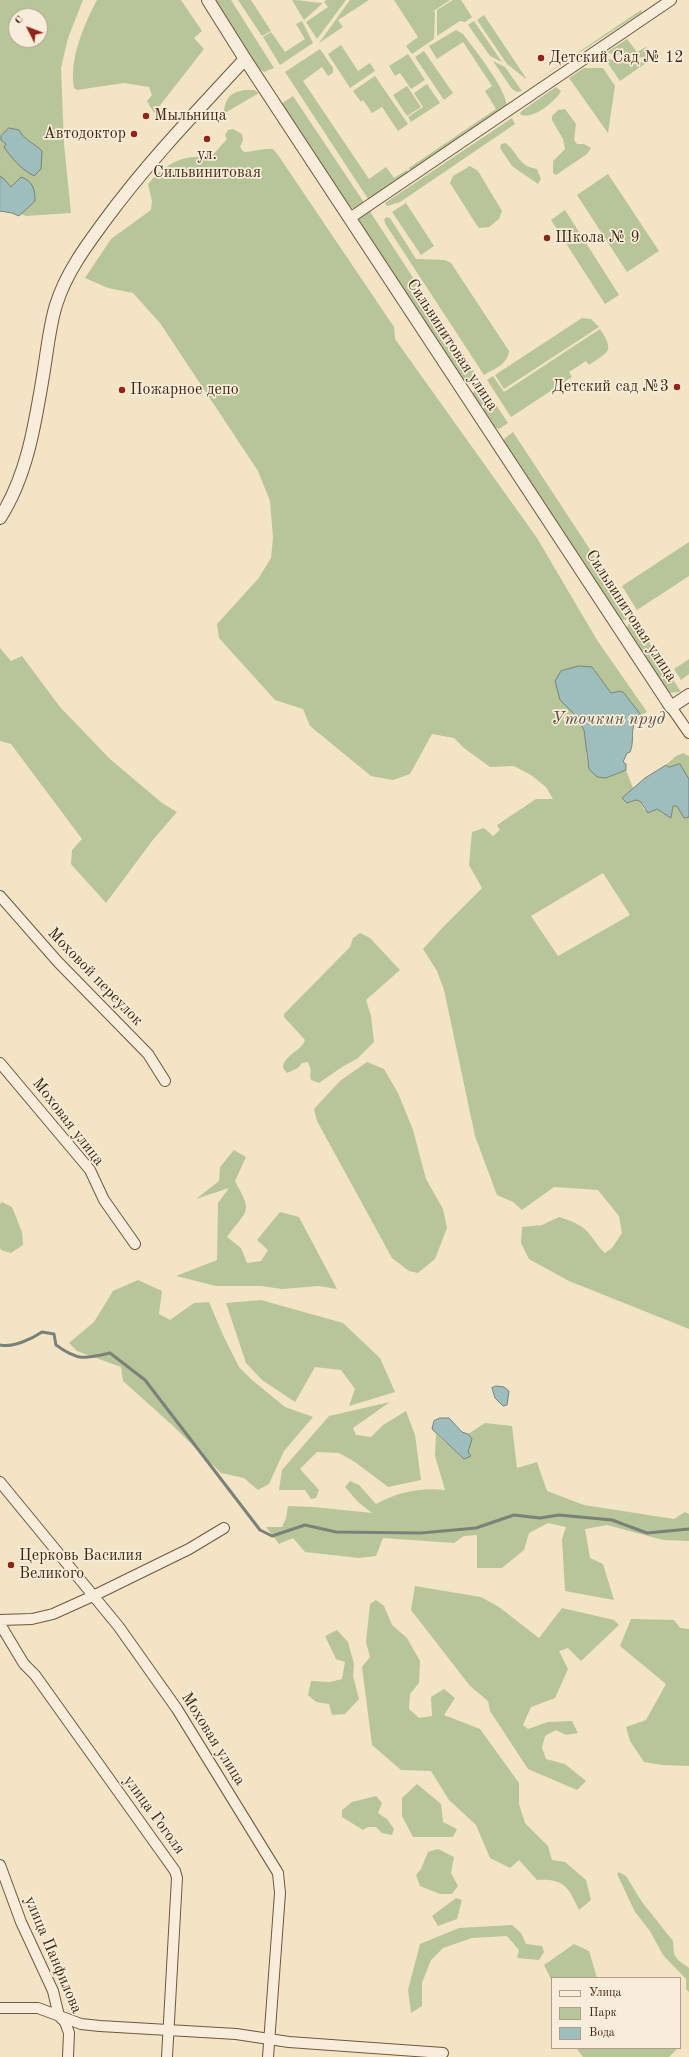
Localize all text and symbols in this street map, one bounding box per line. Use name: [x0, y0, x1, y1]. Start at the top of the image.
north arrow: [8, 8, 48, 48]
text: С: [13, 14, 26, 27]
place label: Детский Сад № 12: [549, 48, 684, 68]
marker: Детский Сад № 12: [536, 53, 546, 63]
place label: Мыльница: [154, 106, 227, 126]
marker: Мыльница: [141, 111, 151, 121]
place label: Автодоктор: [43, 124, 126, 144]
marker: Автодоктор: [129, 129, 139, 139]
marker: ул. Сильвинитовая: [202, 134, 212, 144]
place label: ул. Сильвинитовая: [153, 145, 261, 183]
place label: Школа № 9: [555, 228, 640, 248]
marker: Школа № 9: [542, 233, 552, 243]
street label: Сильвинитовая улица: [402, 275, 502, 415]
place label: Детский сад №3: [552, 377, 669, 397]
place label: Пожарное депо: [130, 380, 239, 400]
marker: Детский сад №3: [672, 382, 682, 392]
marker: Пожарное депо: [117, 385, 127, 395]
street label: Сильвинитовая улица: [581, 546, 681, 686]
water label: Уточкин пруд: [551, 710, 665, 730]
street label: Моховой переулок: [43, 924, 147, 1030]
street label: Моховая улица: [28, 1074, 108, 1170]
place label: Церковь Василия Великого: [19, 1546, 143, 1584]
marker: Церковь Василия Великого: [6, 1560, 16, 1570]
street label: Моховая улица: [177, 1689, 249, 1789]
street label: улица Гоголя: [119, 1772, 189, 1858]
street label: улица Панфилова: [20, 1893, 86, 2017]
legend: [551, 1977, 681, 2049]
text: Улица: [589, 1987, 622, 1999]
text: Парк: [589, 2007, 617, 2019]
text: Вода: [589, 2027, 615, 2039]

